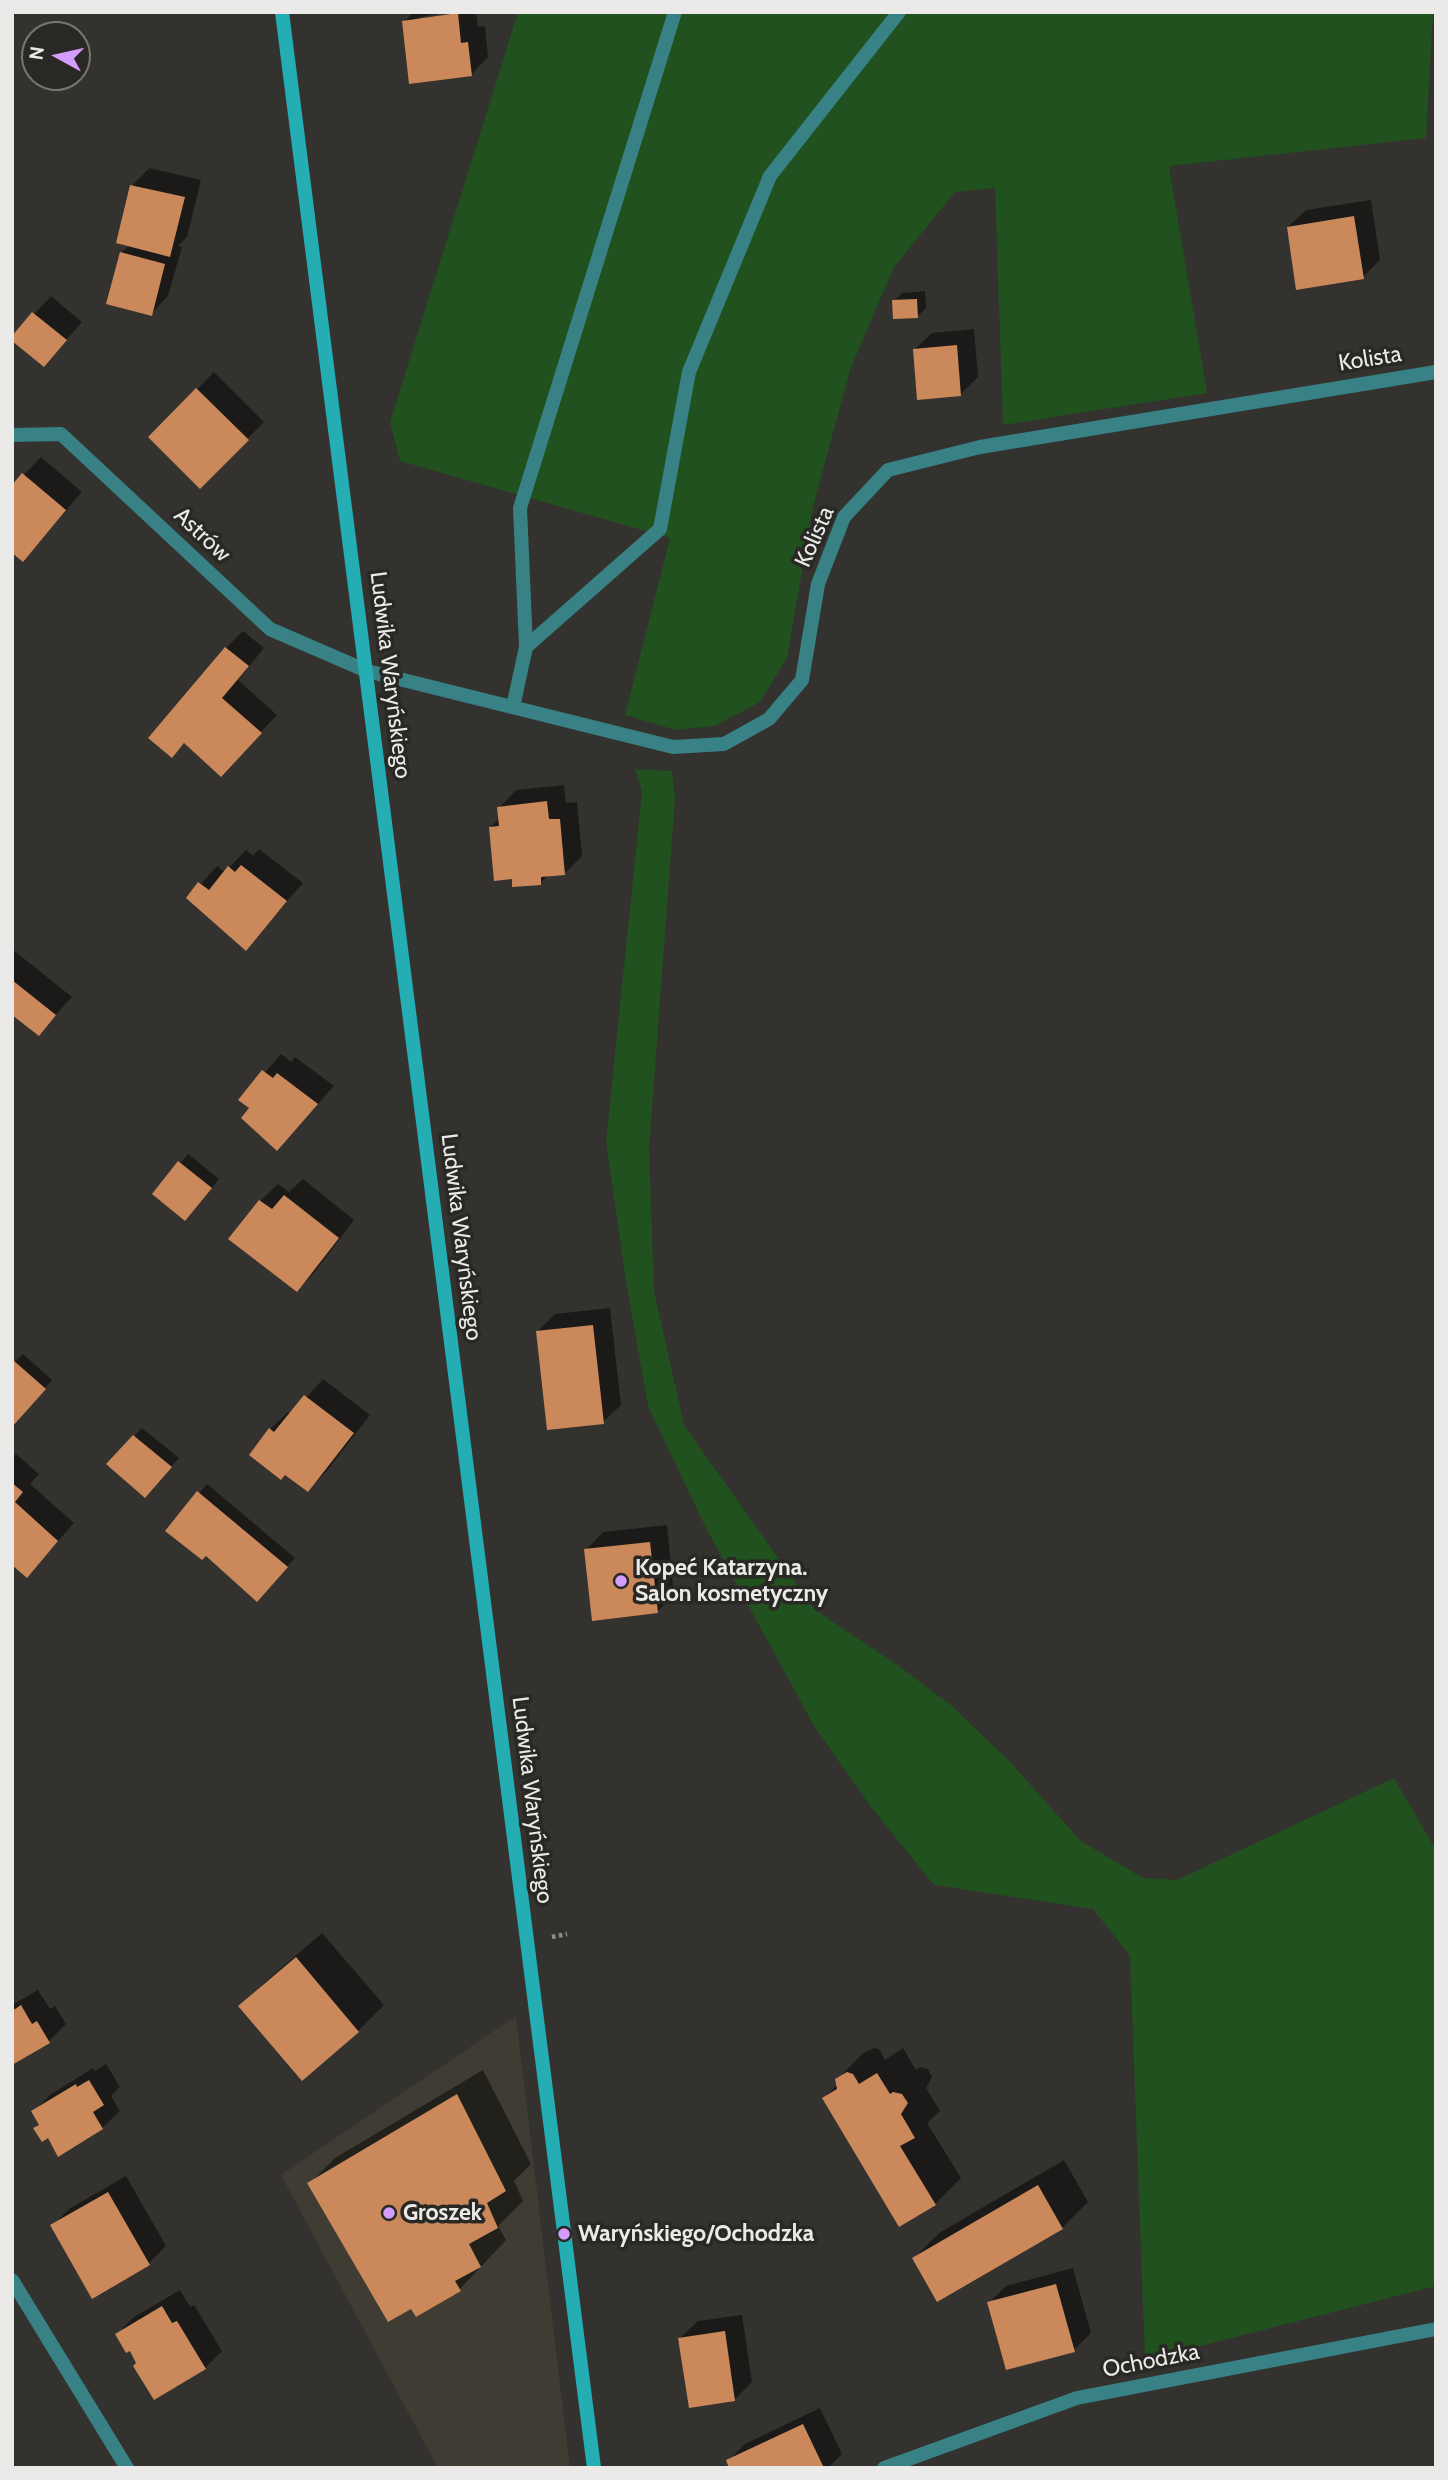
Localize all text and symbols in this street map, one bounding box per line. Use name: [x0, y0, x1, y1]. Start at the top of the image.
north arrow: [21, 21, 91, 91]
text: N: [24, 45, 49, 62]
street label: Kolista: [1336, 340, 1404, 378]
street label: Astrów: [168, 502, 236, 568]
street label: Kolista: [789, 502, 841, 572]
street label: Ludwika Waryńskiego: [364, 570, 416, 780]
street label: Ludwika Waryńskiego: [435, 1132, 487, 1342]
place label: Kopeć Katarzyna. Salon kosmetyczny: [635, 1554, 828, 1608]
marker: Kopeć Katarzyna. Salon kosmetyczny: [613, 1573, 629, 1589]
street label: Ludwika Waryńskiego: [506, 1695, 558, 1905]
place label: Groszek: [403, 2199, 482, 2227]
marker: Groszek: [381, 2205, 397, 2221]
place label: Waryńskiego/Ochodzka: [578, 2220, 814, 2248]
marker: Waryńskiego/Ochodzka: [556, 2226, 572, 2242]
street label: Ochodzka: [1100, 2338, 1202, 2384]

